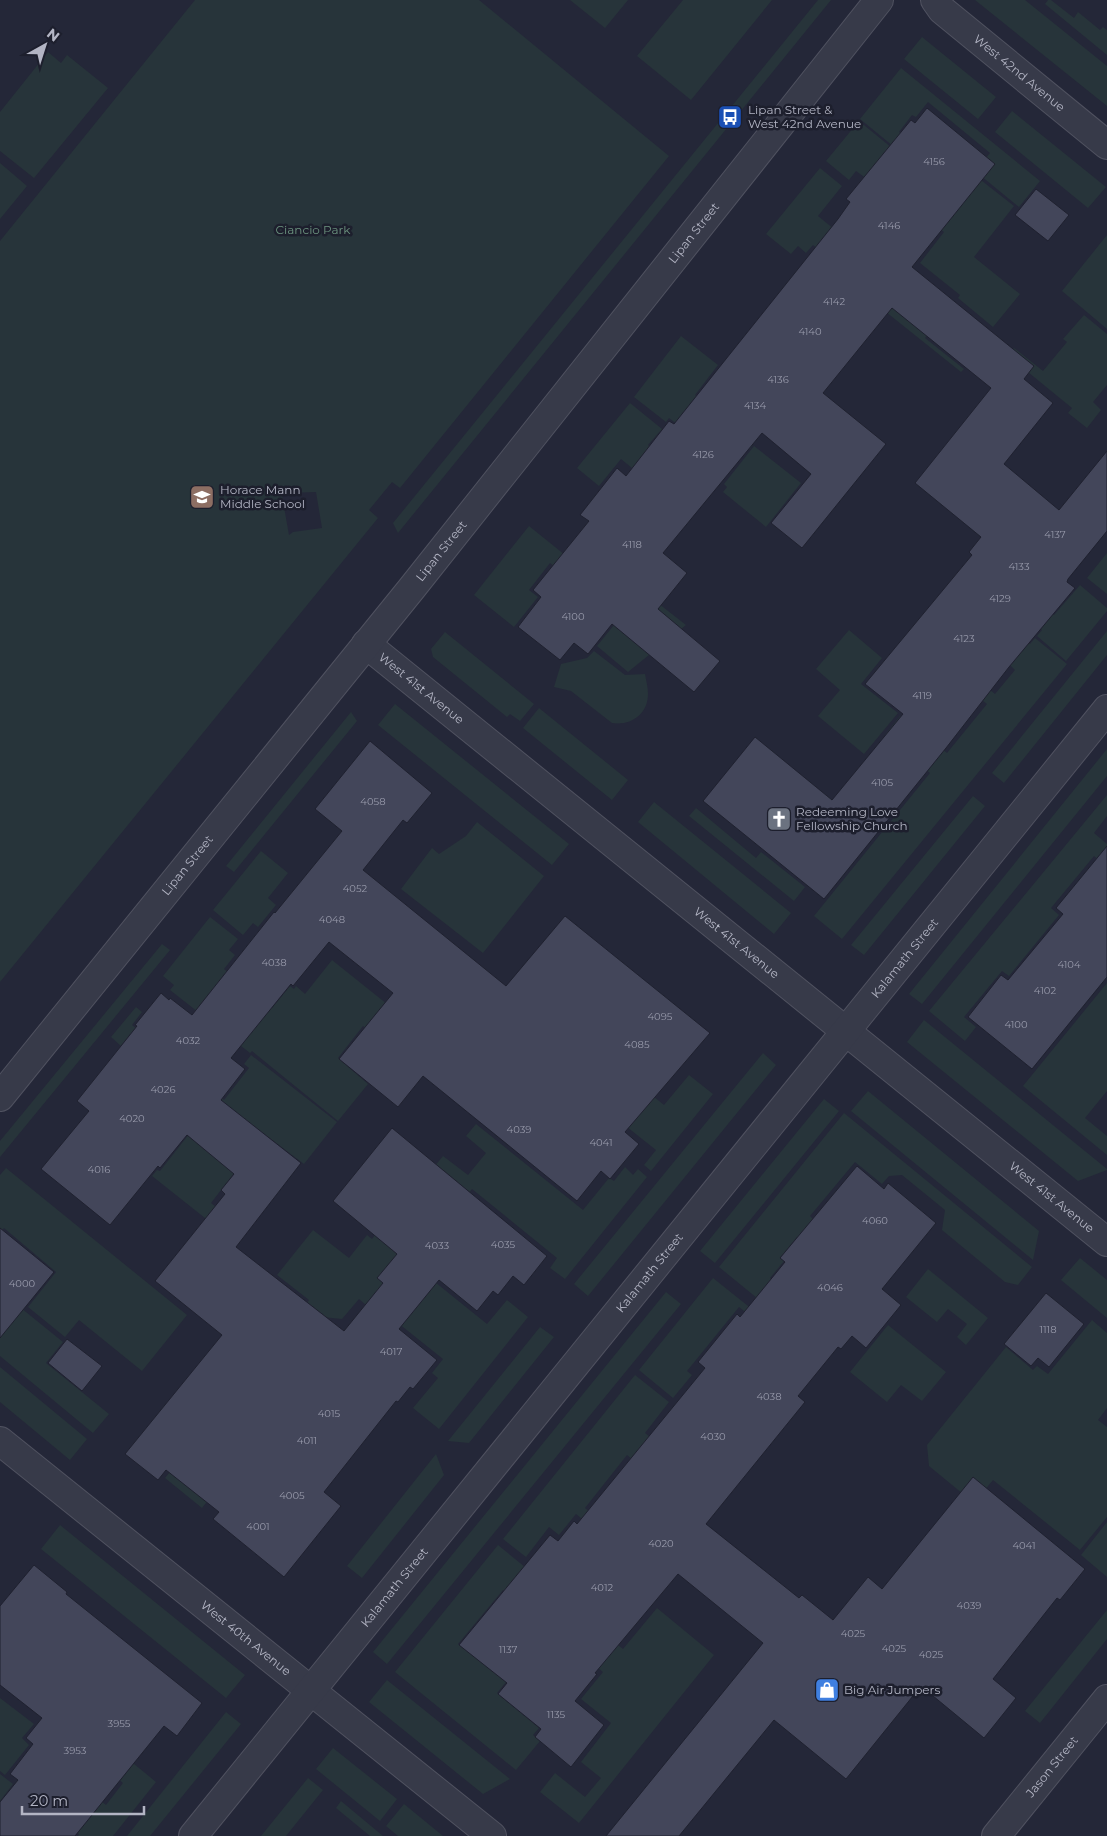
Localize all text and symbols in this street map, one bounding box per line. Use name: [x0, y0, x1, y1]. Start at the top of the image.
north arrow: [20, 20, 70, 70]
text: N: [43, 24, 63, 45]
street label: West 42nd Avenue: [971, 31, 1068, 114]
place label: Lipan Street & West 42nd Avenue: [748, 102, 861, 131]
bus stop icon: Lipan Street & West 42nd Avenue: [717, 104, 743, 130]
house number: 4156: [923, 155, 945, 168]
street label: Lipan Street: [665, 199, 722, 266]
house number: 4146: [878, 219, 900, 232]
park label: Ciancio Park: [276, 222, 351, 237]
house number: 4142: [823, 295, 845, 308]
house number: 4140: [798, 325, 822, 338]
house number: 4136: [767, 373, 789, 386]
house number: 4134: [744, 399, 766, 412]
house number: 4126: [692, 448, 714, 461]
place label: Horace Mann Middle School: [220, 482, 305, 511]
school or university icon: Horace Mann Middle School: [189, 484, 215, 510]
street label: Lipan Street: [412, 517, 470, 584]
house number: 4137: [1044, 528, 1066, 541]
house number: 4118: [622, 538, 642, 551]
house number: 4133: [1008, 560, 1030, 573]
house number: 4129: [989, 592, 1011, 605]
house number: 4100: [561, 610, 585, 623]
house number: 4123: [953, 632, 975, 645]
street label: West 41st Avenue: [376, 649, 467, 727]
house number: 4119: [912, 689, 932, 702]
house number: 4105: [871, 776, 893, 789]
house number: 4058: [360, 795, 386, 808]
place label: Redeeming Love Fellowship Church: [796, 804, 908, 833]
church icon: Redeeming Love Fellowship Church: [766, 806, 792, 832]
street label: Lipan Street: [158, 832, 216, 898]
house number: 4052: [343, 882, 368, 895]
street label: West 41st Avenue: [691, 904, 782, 981]
house number: 4048: [319, 913, 345, 926]
street label: Kalamath Street: [868, 915, 941, 1001]
house number: 4038: [261, 956, 287, 969]
house number: 4104: [1057, 958, 1081, 971]
house number: 4102: [1034, 984, 1056, 997]
house number: 4095: [648, 1010, 673, 1023]
house number: 4100: [1004, 1018, 1028, 1031]
house number: 4032: [176, 1034, 201, 1047]
house number: 4085: [624, 1038, 650, 1051]
house number: 4026: [151, 1083, 175, 1096]
house number: 4020: [119, 1112, 145, 1125]
house number: 4039: [507, 1123, 531, 1136]
house number: 4041: [589, 1136, 613, 1149]
street label: West 41st Avenue: [1006, 1158, 1097, 1236]
house number: 4016: [88, 1163, 110, 1176]
house number: 4060: [862, 1214, 888, 1227]
street label: Kalamath Street: [613, 1230, 686, 1315]
house number: 4035: [491, 1238, 515, 1251]
house number: 4033: [425, 1239, 450, 1252]
house number: 4000: [9, 1277, 36, 1290]
house number: 4046: [817, 1281, 843, 1294]
house number: 1118: [1039, 1323, 1057, 1336]
house number: 4017: [380, 1345, 402, 1358]
house number: 4038: [756, 1390, 782, 1403]
house number: 4015: [318, 1407, 341, 1420]
house number: 4030: [700, 1430, 726, 1443]
house number: 4011: [297, 1434, 317, 1447]
house number: 4005: [279, 1489, 305, 1502]
house number: 4001: [246, 1520, 270, 1533]
house number: 4020: [648, 1537, 674, 1550]
house number: 4041: [1012, 1539, 1036, 1552]
street label: Kalamath Street: [357, 1544, 431, 1630]
house number: 4012: [591, 1581, 614, 1594]
street label: West 40th Avenue: [198, 1597, 294, 1679]
house number: 4039: [957, 1599, 981, 1612]
house number: 4025: [841, 1627, 866, 1640]
house number: 4025: [882, 1642, 907, 1655]
house number: 1137: [499, 1643, 517, 1656]
house number: 4025: [919, 1648, 944, 1661]
shop icon: Big Air Jumpers: [814, 1677, 840, 1703]
place label: Big Air Jumpers: [844, 1682, 940, 1697]
house number: 1135: [547, 1708, 566, 1721]
house number: 3955: [108, 1717, 131, 1730]
street label: Jason Street: [1022, 1733, 1081, 1801]
house number: 3953: [64, 1744, 87, 1757]
scale bar: [22, 1784, 145, 1816]
text: 20 m: [30, 1791, 68, 1810]

